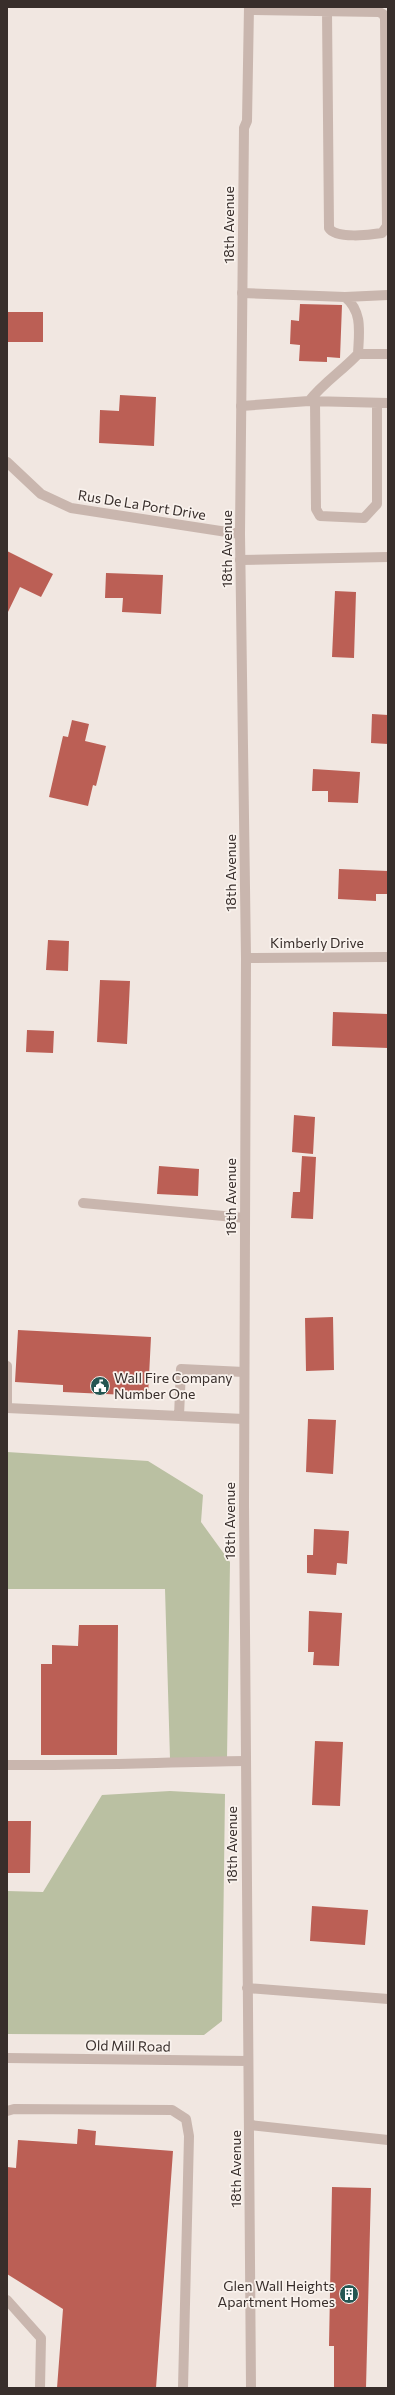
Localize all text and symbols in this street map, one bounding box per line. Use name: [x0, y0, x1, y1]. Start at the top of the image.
street label: 18th Avenue: [220, 186, 237, 264]
street label: Rus De La Port Drive: [77, 486, 207, 523]
street label: 18th Avenue: [218, 510, 235, 588]
street label: 18th Avenue: [222, 834, 239, 912]
street label: Kimberly Drive: [270, 934, 364, 951]
street label: 18th Avenue: [222, 1158, 239, 1236]
place label: Wall Fire Company Number One: [114, 1369, 233, 1402]
public building icon: Wall Fire Company Number One: [89, 1375, 111, 1397]
street label: 18th Avenue: [221, 1482, 238, 1560]
street label: 18th Avenue: [223, 1806, 240, 1884]
street label: Old Mill Road: [85, 2036, 171, 2055]
street label: 18th Avenue: [227, 2130, 244, 2208]
place label: Glen Wall Heights Apartment Homes: [218, 2277, 335, 2310]
building icon: Glen Wall Heights Apartment Homes: [338, 2283, 360, 2305]

